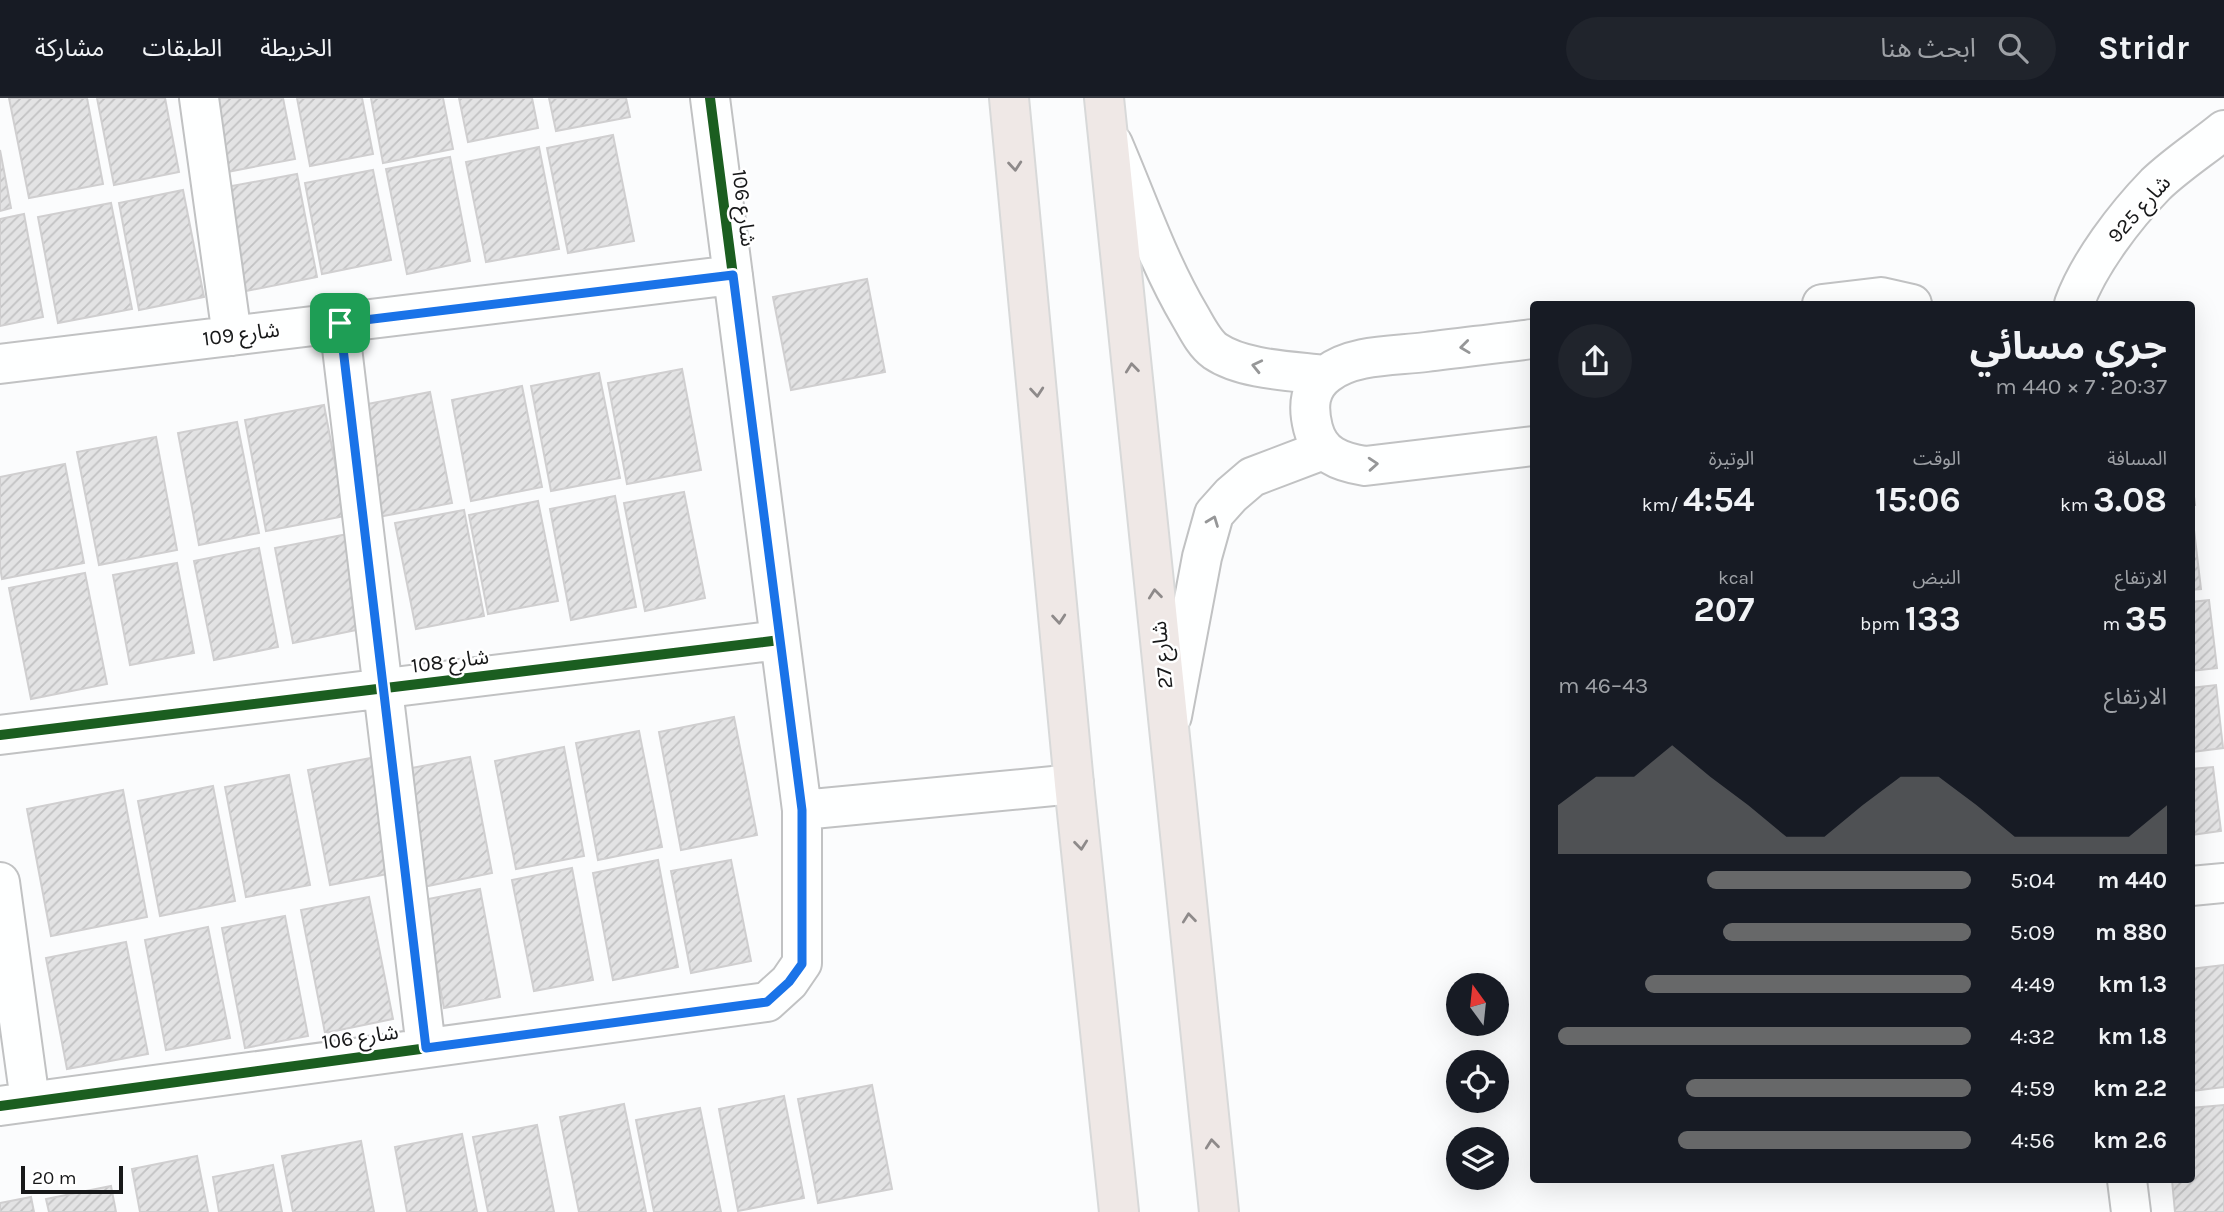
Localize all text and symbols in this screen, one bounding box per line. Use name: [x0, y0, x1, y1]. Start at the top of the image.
search box: [1566, 17, 2056, 80]
icon: search: [1994, 29, 2032, 67]
text: Stridr: [2098, 29, 2189, 67]
text: ابحث هنا: [1880, 33, 1976, 64]
text: مشاركة: [35, 34, 104, 62]
text: الطبقات: [142, 34, 222, 62]
text: الخريطة: [260, 34, 332, 62]
one-way arrow: [1007, 161, 1022, 172]
street label: شارع 106: [724, 168, 761, 248]
street label: شارع 925: [2103, 170, 2178, 250]
pin: [310, 293, 370, 353]
icon: arrive: [321, 304, 359, 342]
street label: شارع 109: [201, 317, 281, 354]
button: share: [1558, 324, 1632, 398]
text: جري مسائي: [1970, 324, 2167, 369]
one-way arrow: [1459, 340, 1471, 355]
one-way arrow: [1251, 359, 1263, 374]
one-way arrow: [1125, 362, 1140, 373]
text: 20:37 · 7 × 440 m: [1995, 373, 2167, 400]
one-way arrow: [1029, 387, 1044, 398]
text: الوتيرة: [1709, 448, 1754, 470]
text: الوقت: [1913, 448, 1961, 470]
text: المسافة: [2107, 448, 2167, 470]
one-way arrow: [1368, 457, 1379, 472]
text: 4:54: [1683, 479, 1754, 520]
text: 15:06: [1875, 479, 1961, 520]
text: 3.08: [2093, 479, 2167, 520]
text: /km: [1642, 494, 1683, 516]
text: km: [2060, 494, 2093, 516]
one-way arrow: [1205, 516, 1219, 528]
text: kcal: [1718, 567, 1754, 589]
text: النبض: [1912, 567, 1961, 589]
text: الارتفاع: [2115, 567, 2167, 589]
one-way arrow: [1148, 588, 1163, 600]
text: 207: [1694, 589, 1754, 630]
text: 133: [1905, 598, 1961, 639]
text: 35: [2125, 598, 2167, 639]
one-way arrow: [1051, 613, 1066, 625]
text: bpm: [1860, 613, 1905, 635]
text: m: [2103, 613, 2125, 635]
street label: شارع 27: [1147, 620, 1180, 690]
street label: شارع 108: [410, 644, 491, 681]
text: 43–46 m: [1558, 672, 1648, 699]
text: الارتفاع: [2104, 683, 2167, 710]
one-way arrow: [1073, 839, 1088, 851]
text: 5:04: [2010, 867, 2055, 894]
text: 440 m: [2097, 867, 2167, 894]
one-way arrow: [1181, 912, 1196, 924]
text: 5:09: [2010, 919, 2055, 946]
text: 880 m: [2095, 919, 2167, 946]
text: 4:49: [2011, 971, 2055, 998]
text: 1.3 km: [2098, 971, 2167, 998]
north arrow: [1446, 973, 1508, 1036]
map controls: [1446, 973, 1509, 1190]
street label: شارع 106: [320, 1020, 400, 1057]
text: 4:32: [2010, 1023, 2055, 1050]
text: 1.8 km: [2098, 1023, 2167, 1050]
button: locate: [1446, 1050, 1509, 1113]
text: 4:59: [2011, 1075, 2055, 1102]
text: 2.2 km: [2093, 1075, 2167, 1102]
button: layers: [1446, 1127, 1509, 1190]
text: 4:56: [2011, 1127, 2055, 1154]
text: 2.6 km: [2093, 1127, 2167, 1154]
one-way arrow: [1205, 1138, 1220, 1149]
scale bar: [21, 1163, 122, 1195]
text: 20 m: [32, 1167, 77, 1189]

